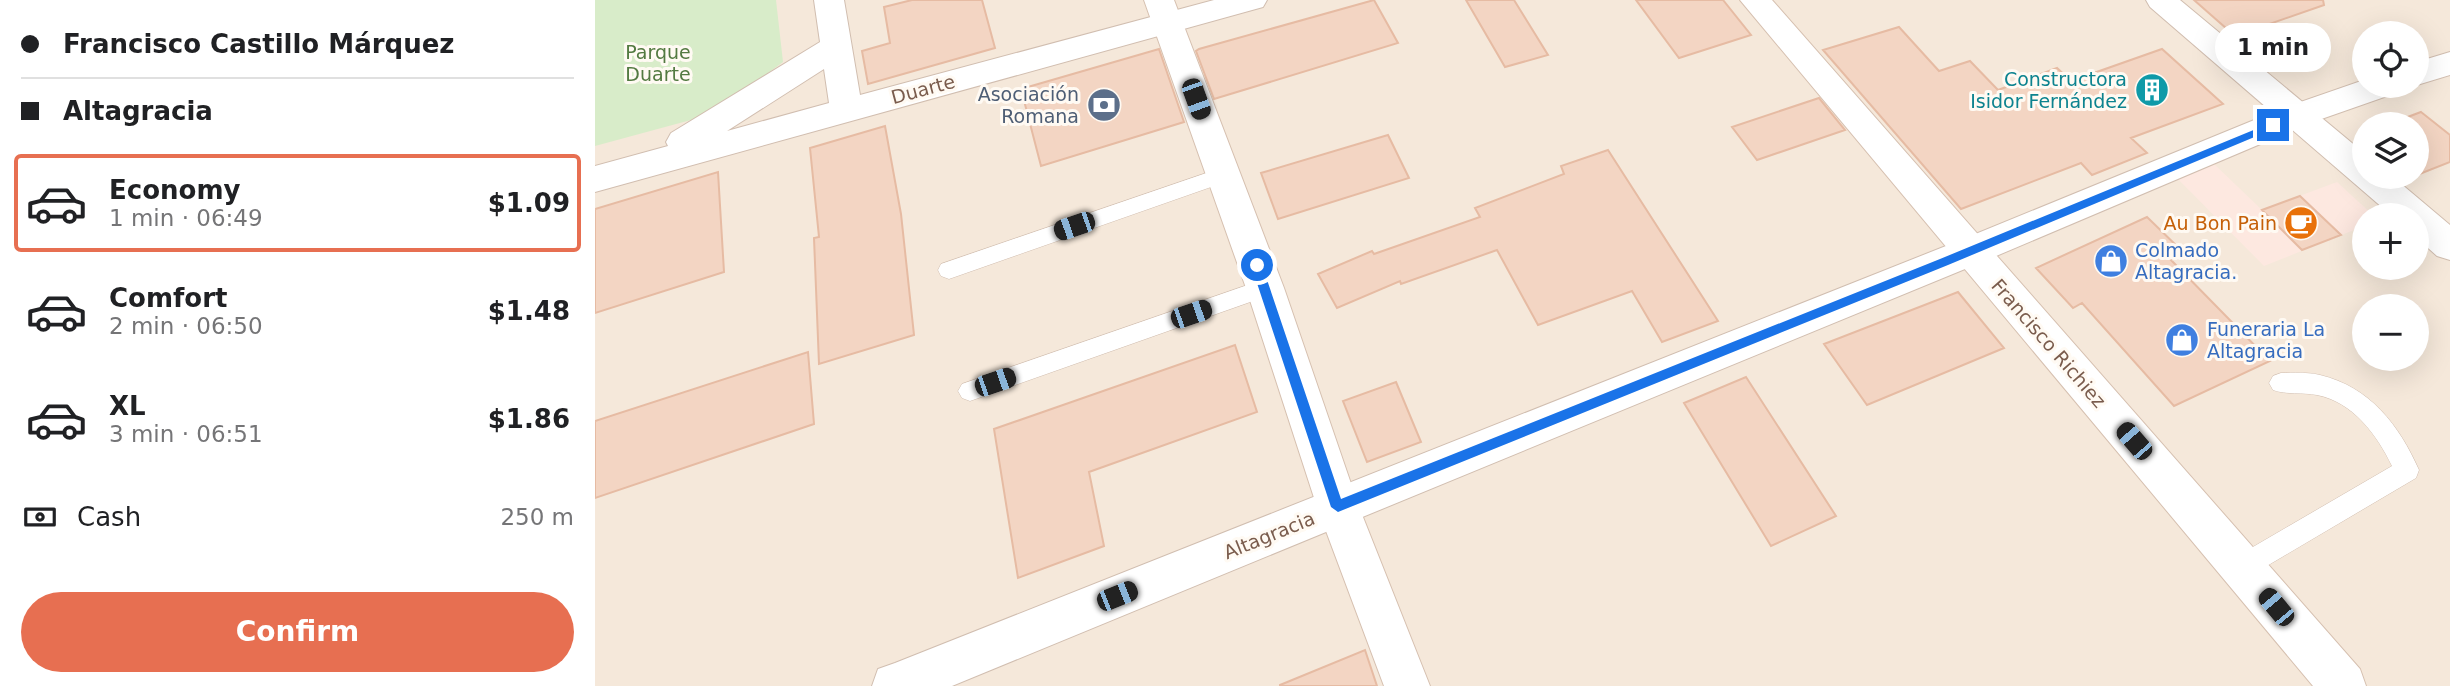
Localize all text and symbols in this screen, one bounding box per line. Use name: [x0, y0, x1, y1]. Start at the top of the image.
map controls: [2352, 21, 2429, 371]
button: locate: [2352, 21, 2429, 98]
callout: 1 min: [2215, 24, 2331, 72]
text: Francisco Castillo Márquez: [63, 29, 454, 59]
text: 1 min: [2237, 34, 2309, 60]
park label: Parque Duarte: [625, 41, 691, 85]
place label: Constructora Isidor Fernández: [1970, 68, 2127, 112]
street label: Duarte: [889, 70, 957, 108]
building icon: Constructora Isidor Fernández: [2133, 71, 2171, 109]
car: [1179, 76, 1214, 122]
place label: Asociación Romana: [978, 83, 1079, 127]
bank icon: Asociación Romana: [1085, 86, 1123, 124]
text: Altagracia: [63, 96, 213, 126]
route end: [2257, 109, 2289, 141]
button: layers: [2352, 112, 2429, 189]
icon: car: [25, 172, 88, 235]
text: Economy: [109, 175, 240, 205]
text: $1.09: [488, 188, 570, 218]
button: +: [2352, 203, 2429, 280]
cafe icon: Au Bon Pain: [2282, 204, 2320, 242]
text: 1 min · 06:49: [109, 205, 263, 231]
car: [1051, 209, 1098, 243]
place label: Au Bon Pain: [2164, 212, 2277, 234]
place label: Colmado Altagracia.: [2135, 239, 2237, 283]
shop icon: Colmado Altagracia.: [2092, 242, 2130, 280]
route start: [1241, 249, 1273, 281]
street label: Francisco Richiez: [1987, 274, 2111, 412]
icon: car: [25, 280, 88, 343]
text: Comfort: [109, 283, 227, 313]
button: −: [2352, 294, 2429, 371]
text: $1.48: [488, 296, 570, 326]
car: [1168, 297, 1215, 331]
text: 2 min · 06:50: [109, 313, 263, 339]
place label: Funeraria La Altagracia: [2207, 318, 2325, 362]
shop icon: Funeraria La Altagracia: [2163, 321, 2201, 359]
car: [972, 365, 1019, 399]
icon: car: [25, 388, 88, 451]
text: XL: [109, 391, 146, 421]
text: $1.86: [488, 404, 570, 434]
car: [2113, 418, 2156, 464]
text: 3 min · 06:51: [109, 421, 263, 447]
icon: cash: [21, 498, 59, 536]
text: Cash: [77, 502, 141, 532]
text: 250 m: [500, 504, 574, 530]
street label: Altagracia: [1220, 507, 1318, 563]
car: [1094, 578, 1141, 614]
car: [2255, 584, 2298, 630]
button: Confirm: [21, 592, 574, 672]

